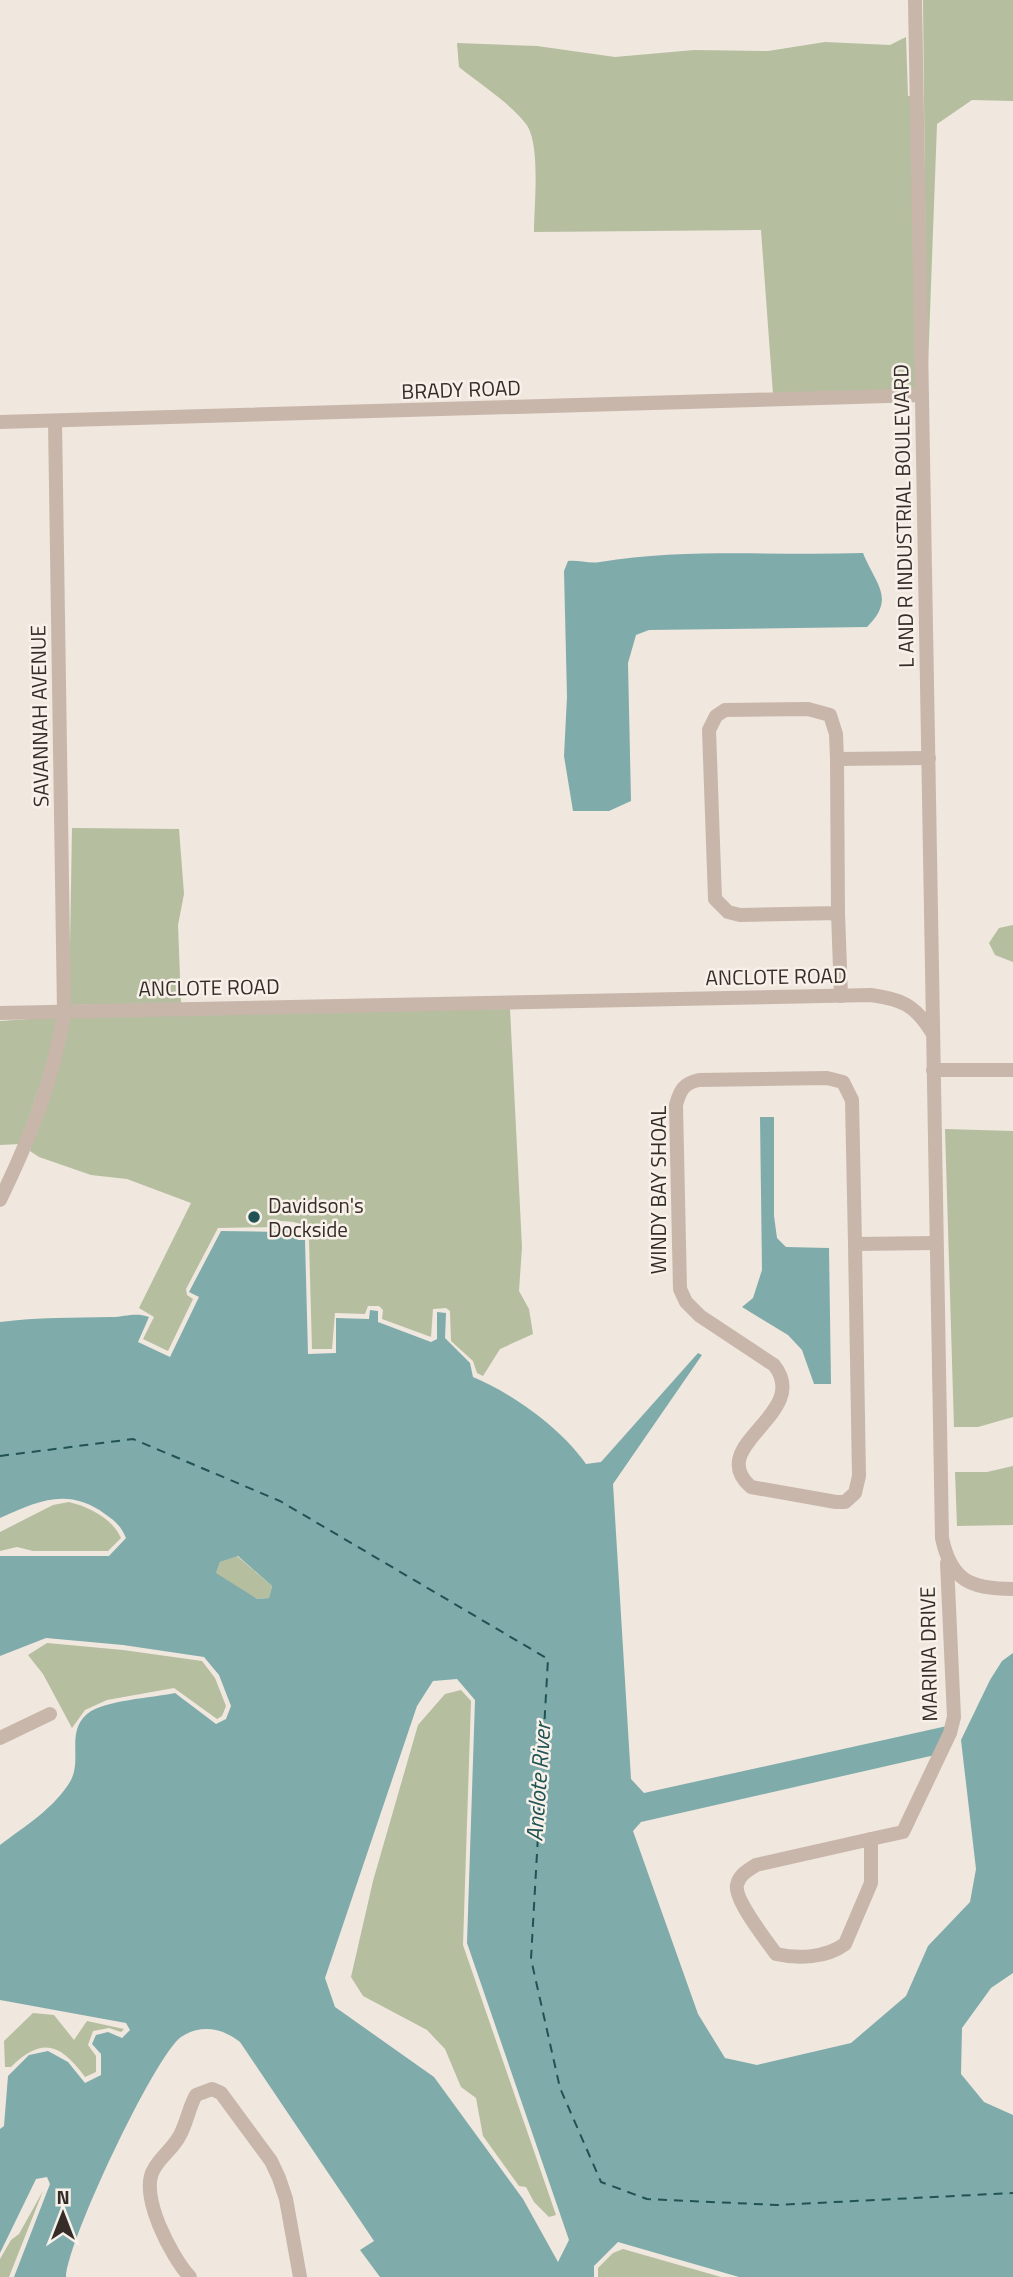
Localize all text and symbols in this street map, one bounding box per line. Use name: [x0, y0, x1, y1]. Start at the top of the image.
street label: L AND R INDUSTRIAL BOULEVARD: [884, 364, 922, 668]
street label: BRADY ROAD: [401, 371, 521, 407]
street label: SAVANNAH AVENUE: [21, 625, 57, 807]
street label: ANCLOTE ROAD: [705, 959, 847, 993]
street label: ANCLOTE ROAD: [138, 970, 280, 1004]
street label: WINDY BAY SHOAL: [642, 1106, 674, 1274]
place label: Davidson's Dockside: [268, 1189, 364, 1245]
marker: Davidson's Dockside: [246, 1209, 262, 1225]
street label: MARINA DRIVE: [911, 1586, 945, 1722]
water label: Anclote River: [516, 1719, 560, 1842]
north arrow: [28, 2179, 98, 2249]
text: N: [56, 2182, 70, 2211]

